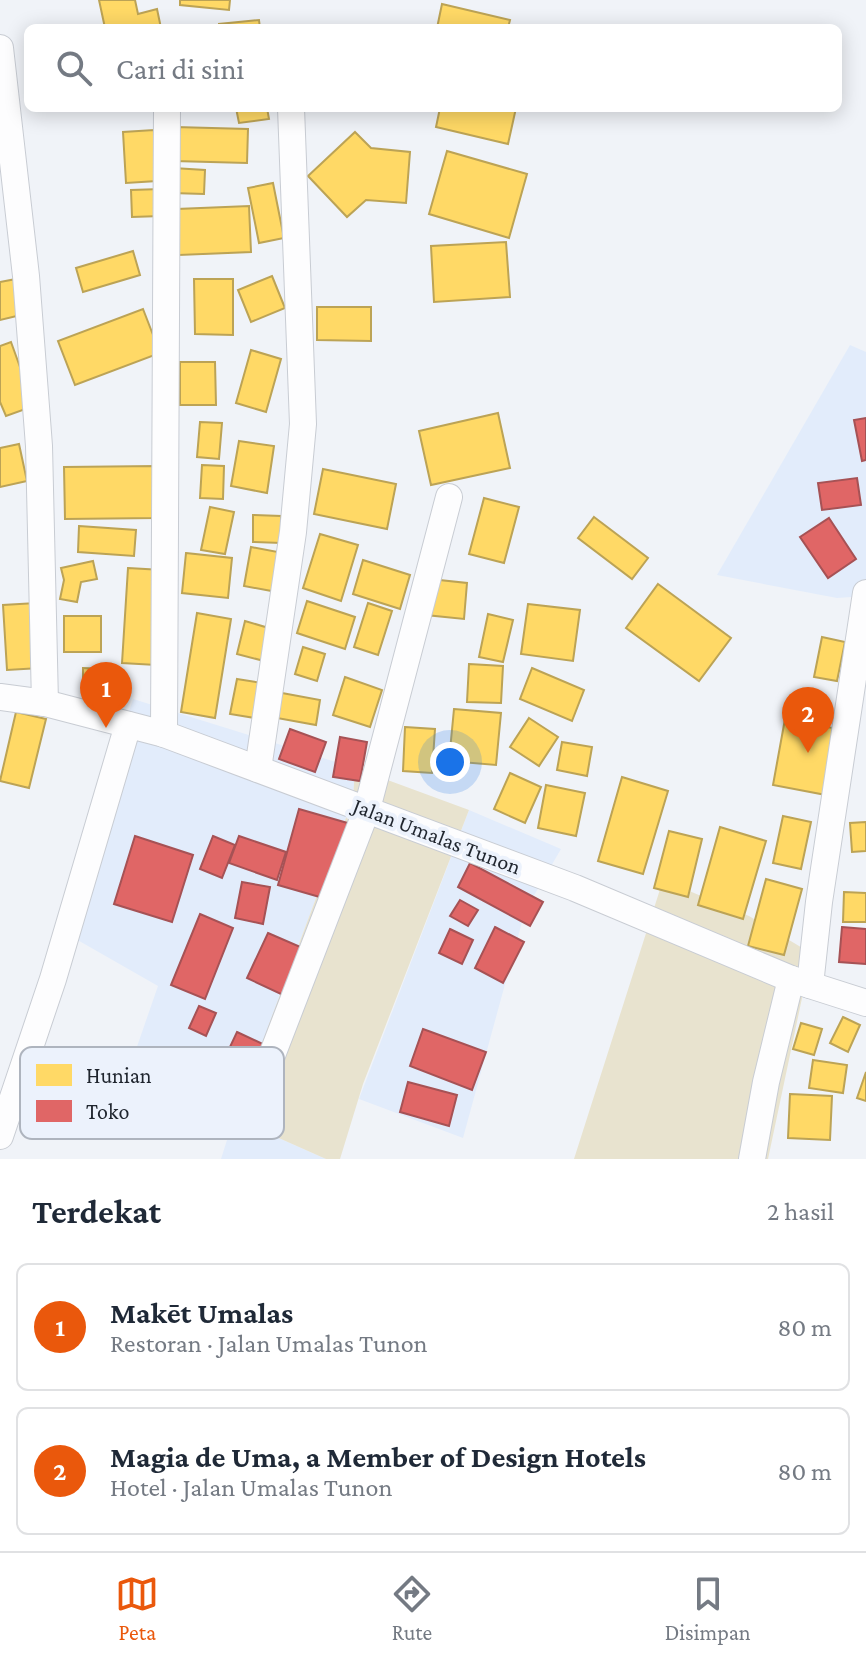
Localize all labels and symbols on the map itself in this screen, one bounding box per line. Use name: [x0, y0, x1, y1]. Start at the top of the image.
pin: 1: [80, 662, 132, 728]
pin: 2: [782, 687, 834, 753]
your location: [430, 742, 470, 782]
street label: Jalan Umalas Tunon: [348, 792, 525, 880]
legend: [20, 1047, 284, 1139]
text: Hunian: [86, 1063, 152, 1088]
text: Toko: [86, 1099, 129, 1124]

